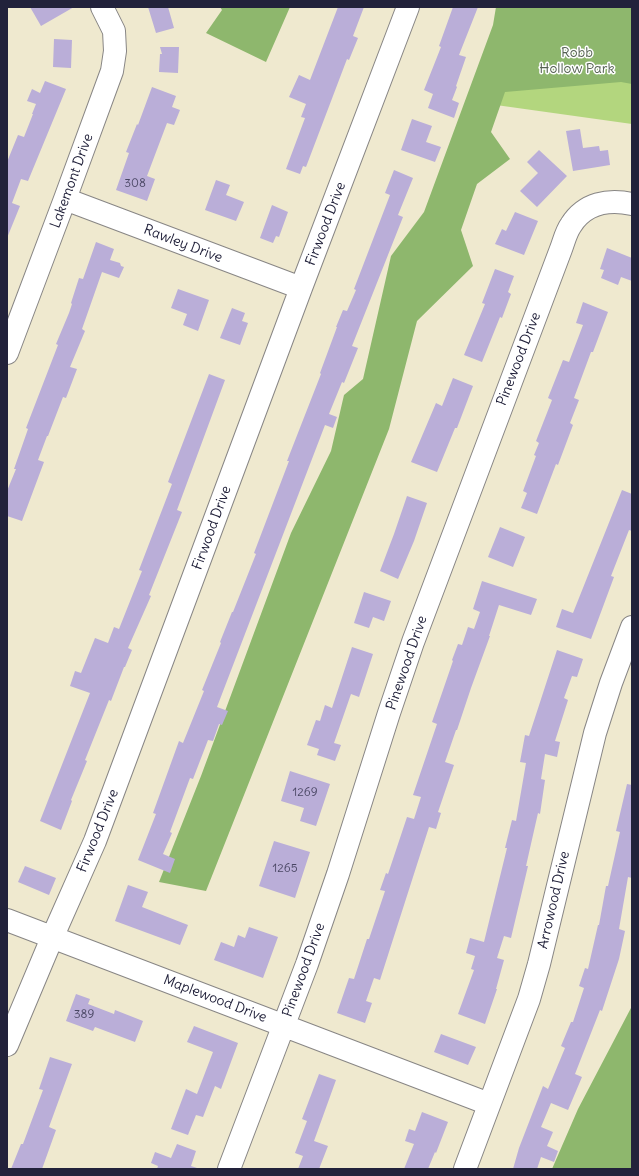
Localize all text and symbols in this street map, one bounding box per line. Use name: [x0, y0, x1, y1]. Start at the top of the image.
park label: Robb Hollow Park: [539, 45, 615, 78]
street label: Lakemont Drive: [47, 131, 97, 231]
house number: 308: [124, 177, 146, 191]
street label: Firwood Drive: [302, 180, 350, 268]
street label: Rawley Drive: [141, 221, 225, 267]
street label: Pinewood Drive: [493, 310, 545, 408]
street label: Firwood Drive: [189, 484, 235, 572]
street label: Pinewood Drive: [383, 614, 431, 712]
house number: 1269: [292, 786, 318, 800]
street label: Firwood Drive: [74, 787, 122, 875]
street label: Arrowood Drive: [535, 850, 573, 950]
house number: 1265: [272, 862, 298, 876]
street label: Pinewood Drive: [279, 921, 329, 1019]
street label: Maplewood Drive: [161, 972, 269, 1026]
house number: 389: [74, 1008, 94, 1022]

